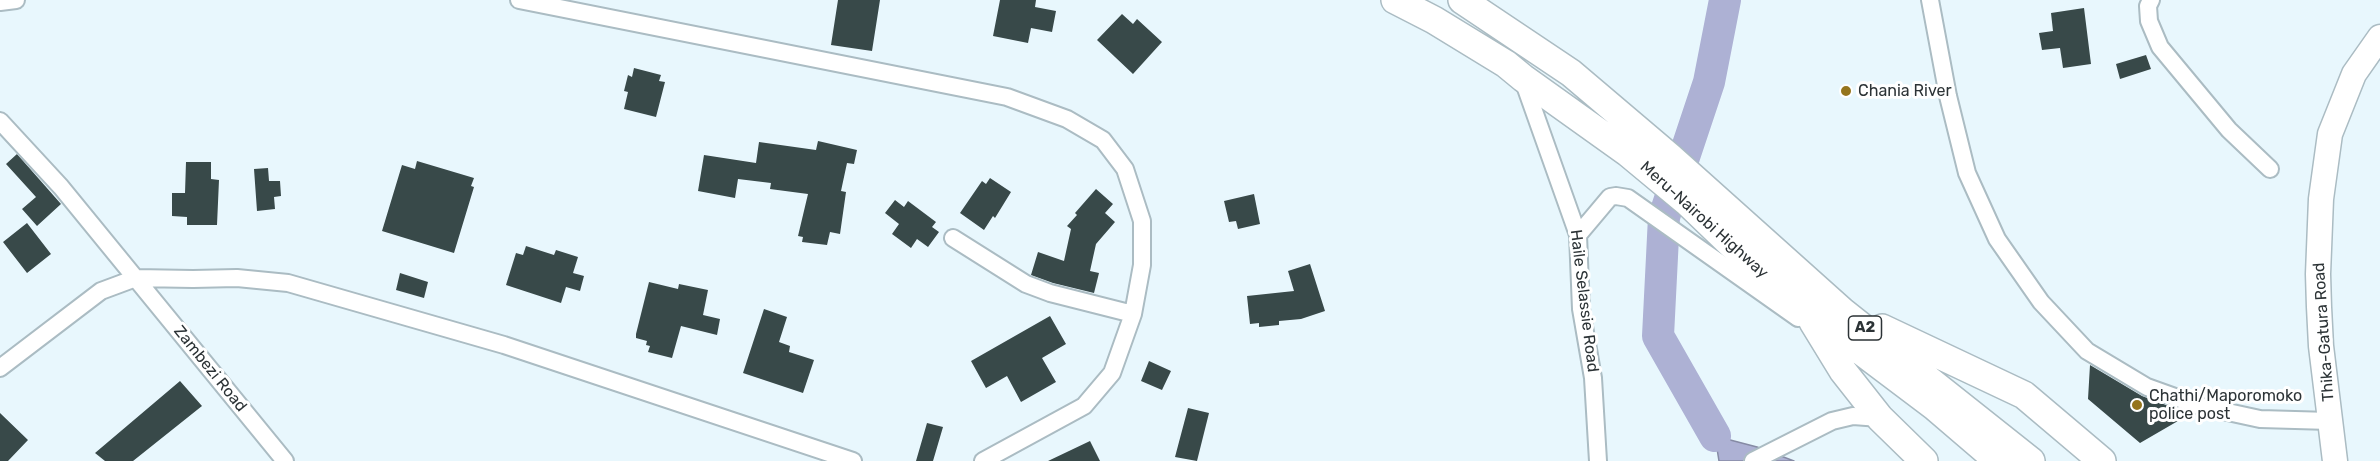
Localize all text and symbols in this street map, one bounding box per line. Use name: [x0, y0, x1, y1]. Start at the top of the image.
place label: Chania River: [1858, 81, 1952, 101]
marker: Chania River: [1839, 84, 1853, 98]
street label: Meru-Nairobi Highway: [1636, 157, 1772, 283]
street label: Haile Selassie Road: [1566, 229, 1602, 373]
street label: Thika-Gatura Road: [2310, 262, 2338, 402]
road number: A2: [1848, 316, 1882, 340]
street label: Zambezi Road: [170, 322, 250, 416]
place label: Chathi/Maporomoko police post: [2149, 386, 2302, 424]
marker: Chathi/Maporomoko police post: [2130, 398, 2144, 412]

